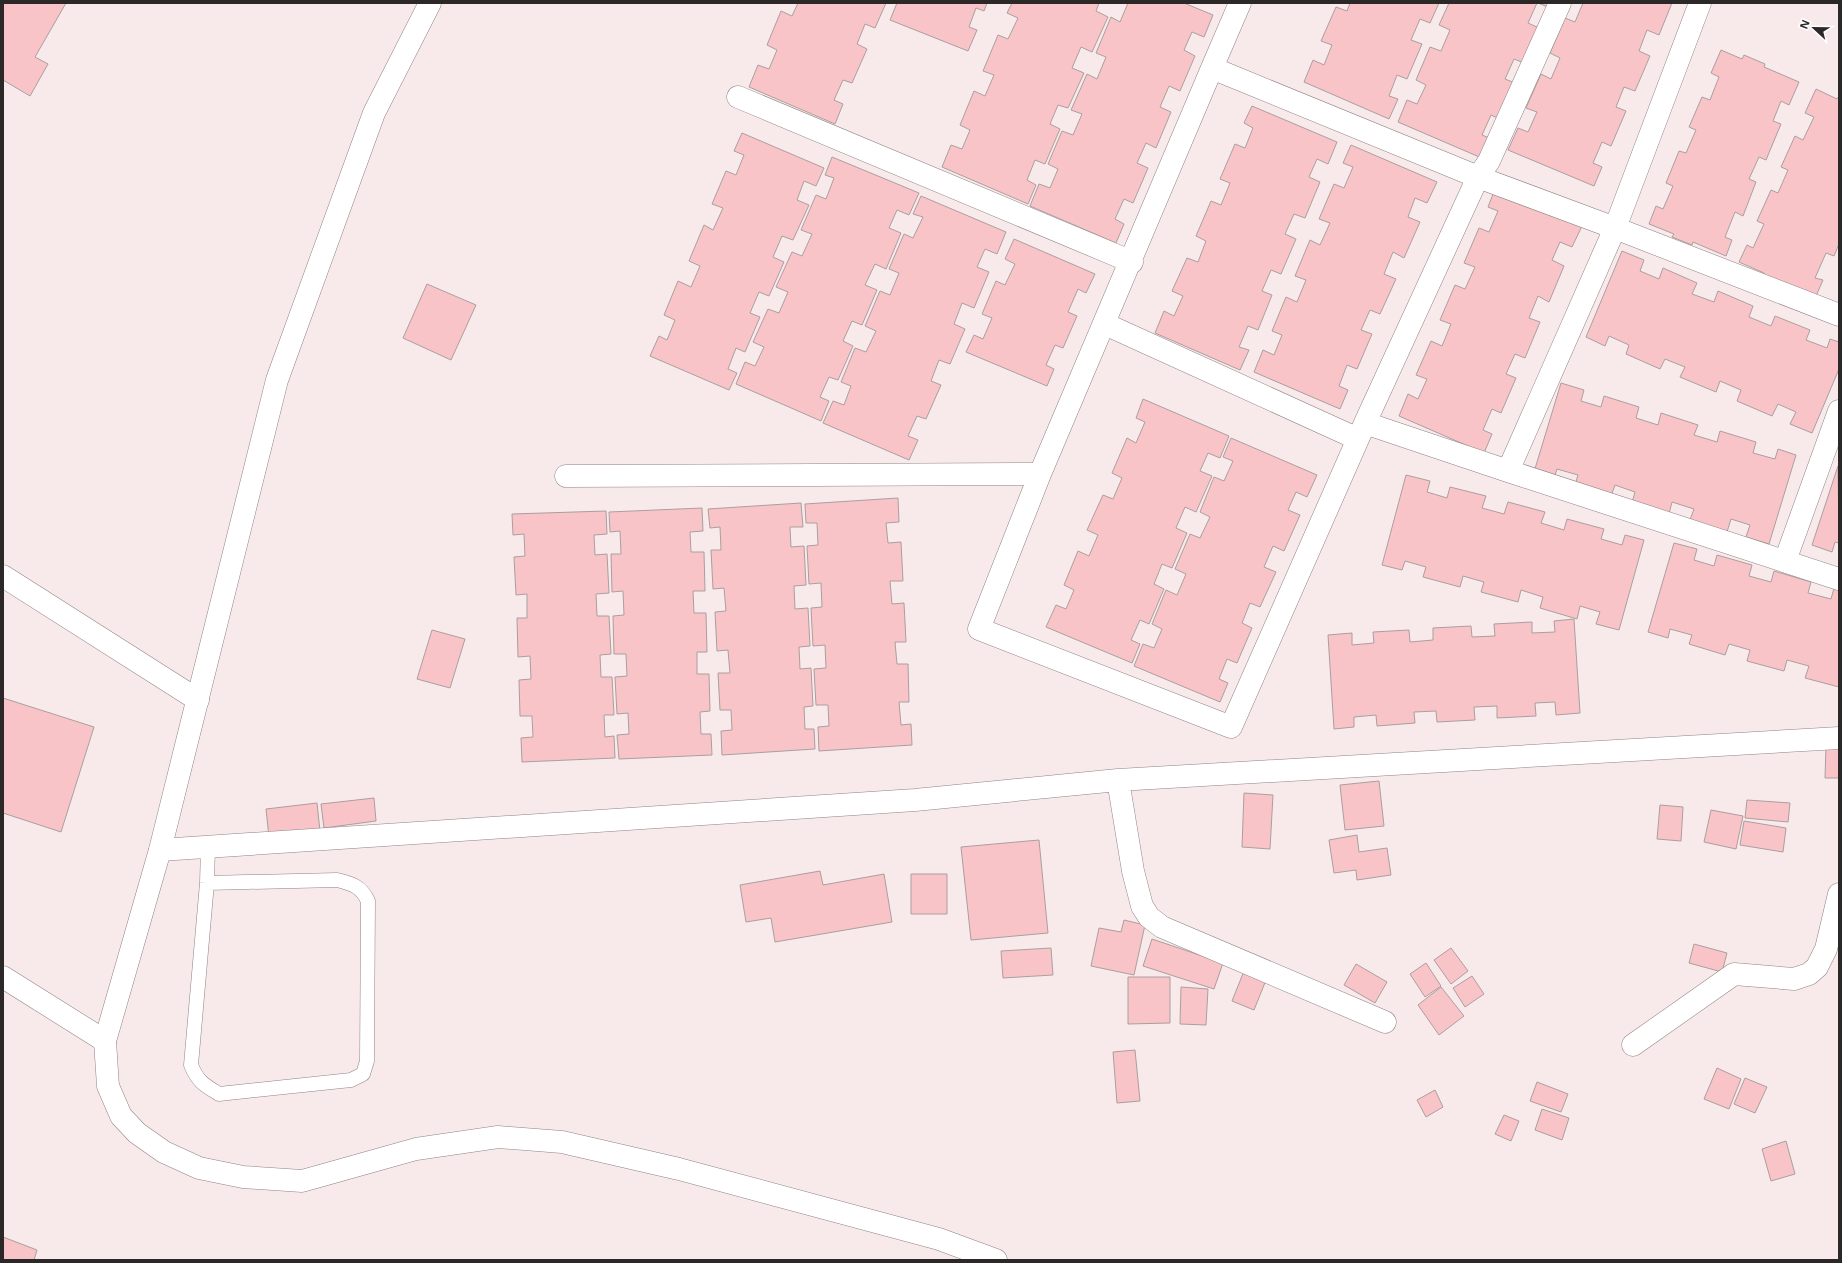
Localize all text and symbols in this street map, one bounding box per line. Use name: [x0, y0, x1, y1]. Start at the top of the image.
north arrow: [1794, 8, 1834, 48]
text: N: [1796, 17, 1813, 31]

